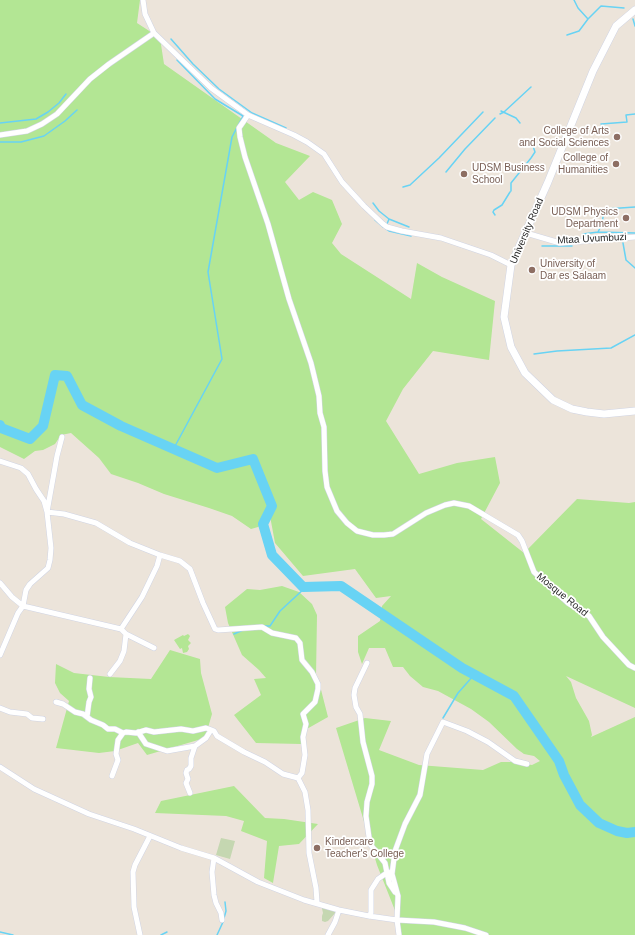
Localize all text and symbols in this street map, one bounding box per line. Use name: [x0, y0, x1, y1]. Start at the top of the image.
place label: College of Arts and Social Sciences: [519, 125, 609, 148]
marker: College of Arts and Social Sciences: [612, 132, 622, 142]
place label: College of Humanities: [558, 152, 608, 176]
marker: College of Humanities: [611, 159, 621, 169]
place label: UDSM Business School: [472, 162, 545, 186]
marker: UDSM Business School: [459, 169, 469, 179]
street label: University Road: [508, 196, 546, 266]
place label: UDSM Physics Department: [551, 206, 618, 230]
marker: UDSM Physics Department: [621, 213, 631, 223]
street label: Mtaa Uvumbuzi: [557, 231, 627, 247]
place label: University of Dar es Salaam: [540, 258, 606, 282]
marker: University of Dar es Salaam: [527, 265, 537, 275]
street label: Mosque Road: [534, 571, 590, 619]
place label: Kindercare Teacher's College: [325, 836, 404, 860]
marker: Kindercare Teacher's College: [312, 843, 322, 853]

